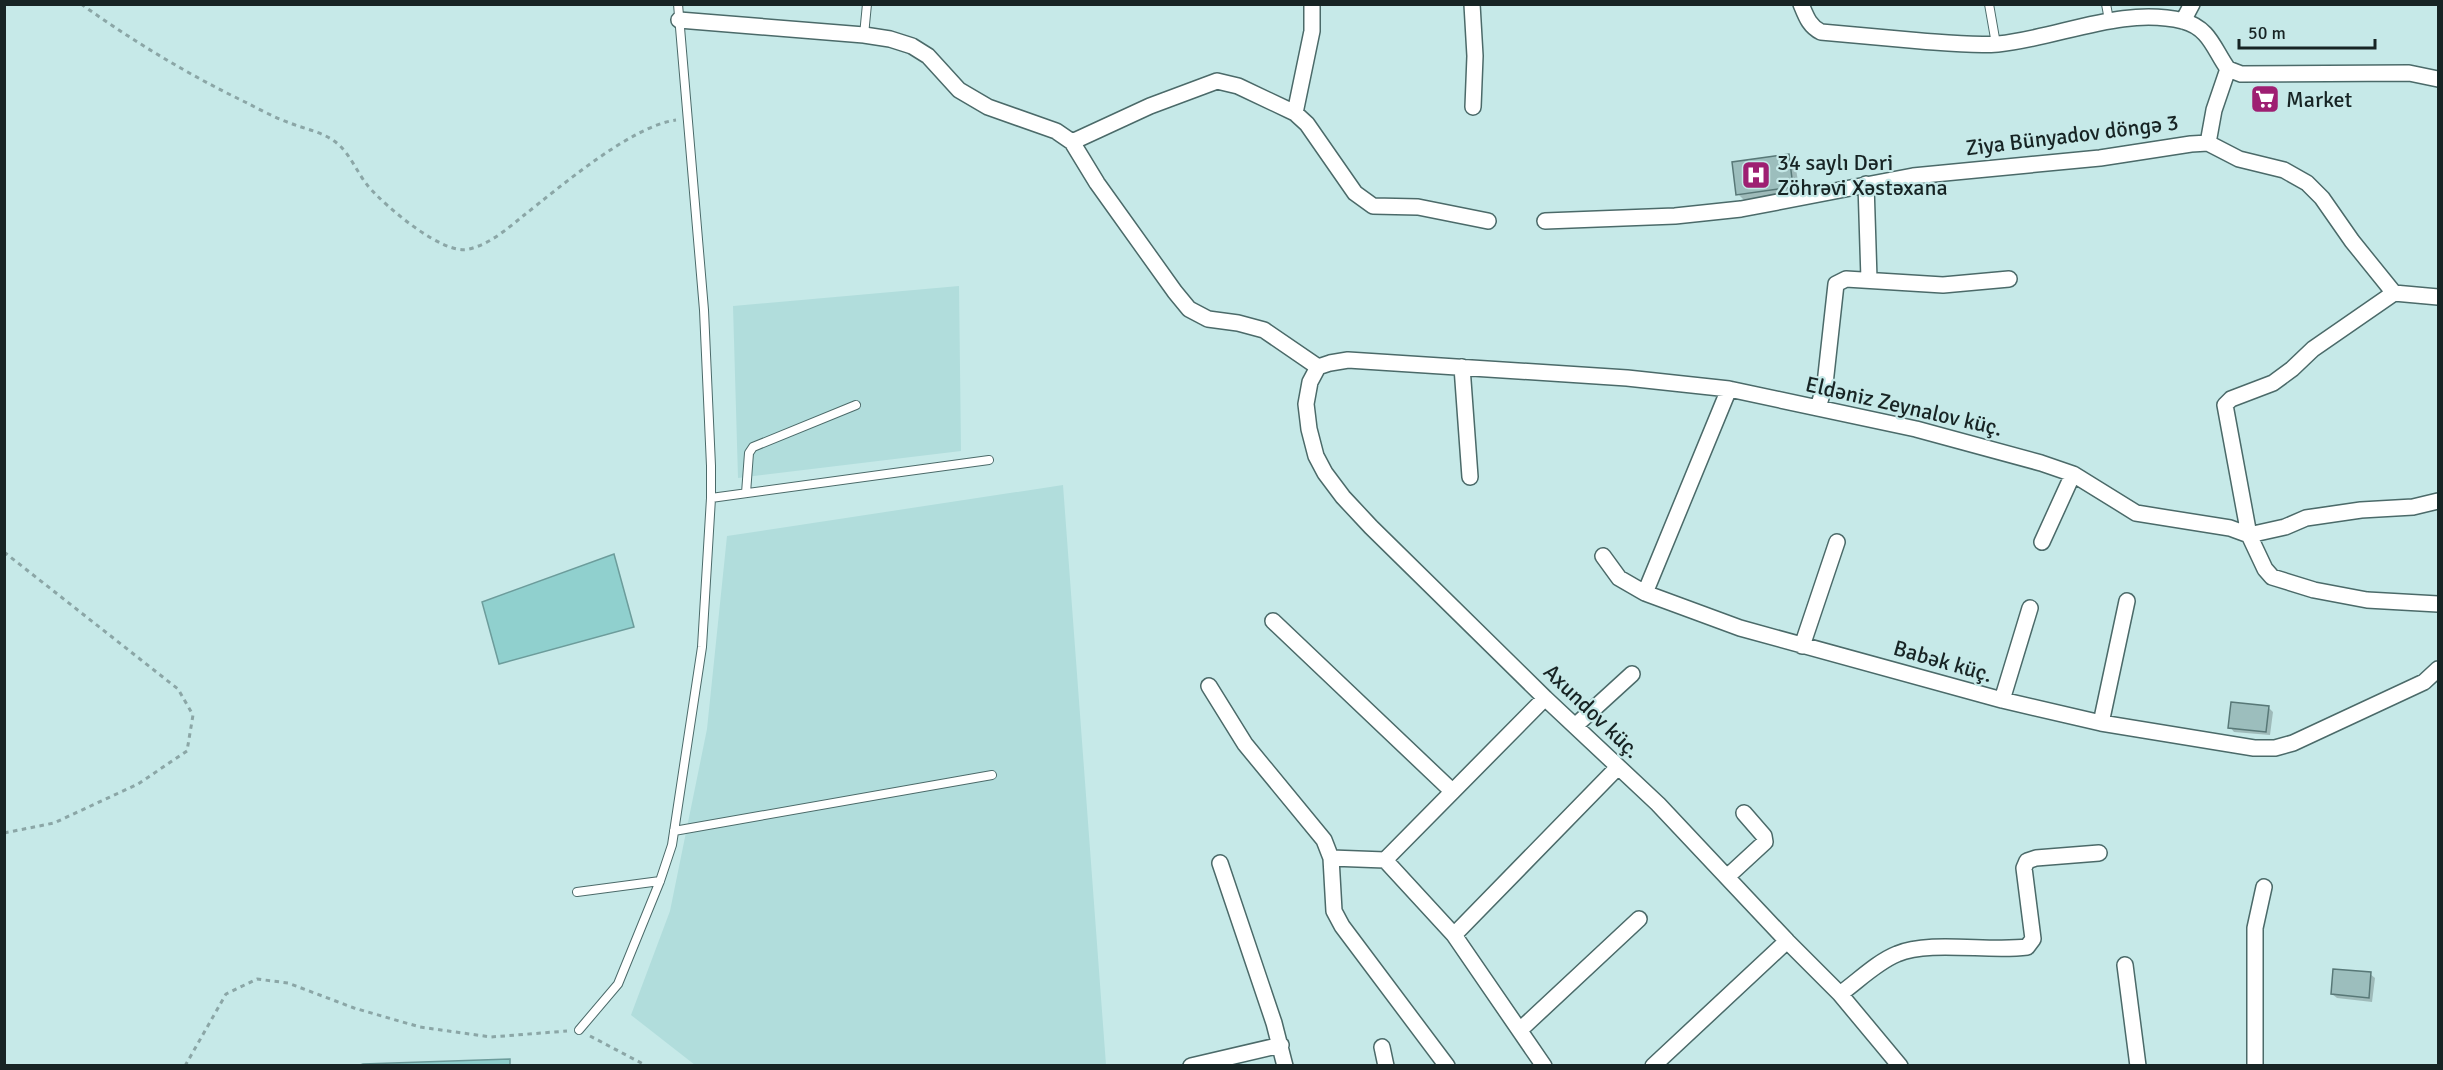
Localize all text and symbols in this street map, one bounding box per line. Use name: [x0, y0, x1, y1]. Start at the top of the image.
scale bar: [2239, 12, 2376, 50]
text: 50 m: [2248, 22, 2286, 44]
supermarket icon: Market: [2249, 83, 2281, 115]
place label: Market: [2286, 86, 2353, 113]
street label: Ziya Bünyadov döngə 3: [1964, 109, 2180, 161]
place label: 34 saylı Dəri Zöhrəvi Xəstəxana: [1777, 149, 1948, 201]
hospital icon: 34 saylı Dəri Zöhrəvi Xəstəxana: [1740, 159, 1772, 191]
street label: Eldəniz Zeynalov küç.: [1803, 370, 2005, 442]
street label: Babək küç.: [1890, 634, 1996, 688]
street label: Axundov küç.: [1538, 658, 1646, 764]

